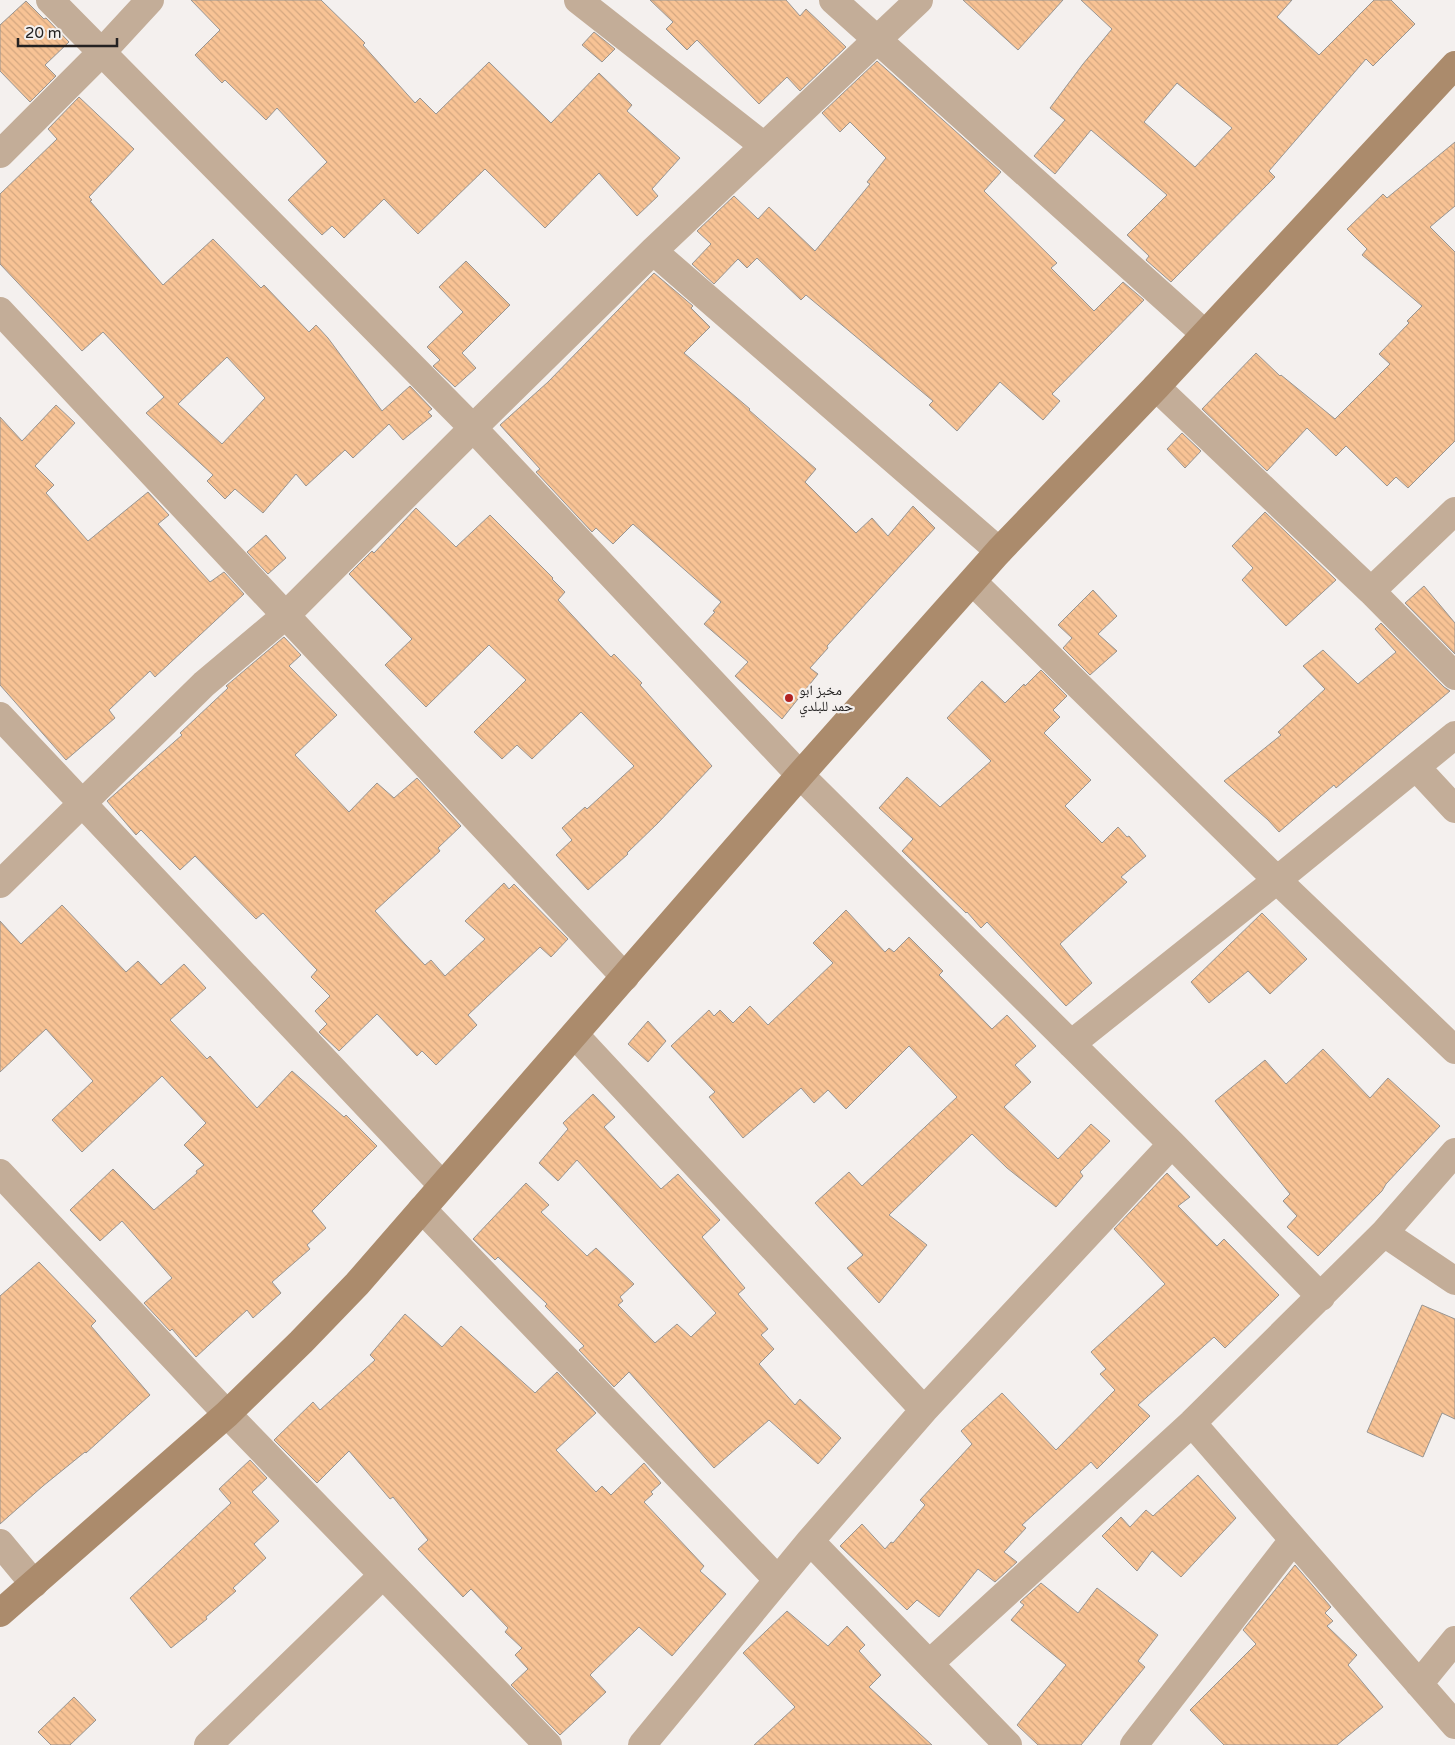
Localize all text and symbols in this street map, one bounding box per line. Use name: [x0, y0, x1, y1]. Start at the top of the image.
scale bar: [18, 15, 116, 47]
text: 20 m: [25, 24, 62, 42]
place label: مخبز ابو حمد للبلدي: [799, 682, 853, 718]
marker: مخبز ابو حمد للبلدي: [783, 692, 795, 704]

